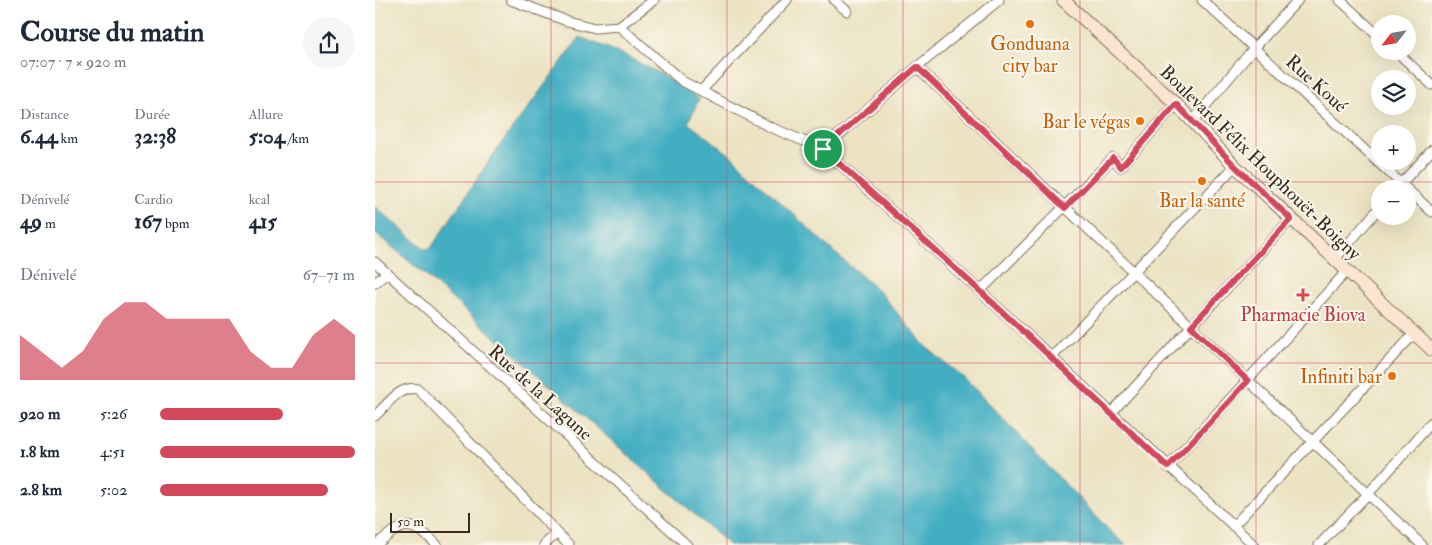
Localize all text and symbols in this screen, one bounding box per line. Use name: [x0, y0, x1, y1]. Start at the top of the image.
text: Course du matin: [20, 15, 204, 50]
north arrow: [1371, 15, 1416, 60]
map controls: [1371, 15, 1416, 225]
button: share: [303, 17, 355, 69]
marker: Gonduana city bar: [1024, 18, 1036, 30]
place label: Gonduana city bar: [990, 32, 1070, 78]
street label: Rue Koué: [1280, 50, 1352, 118]
text: 07:07 · 7 × 920 m: [20, 52, 126, 72]
street label: Boulevard Félix Houphouët-Boigny: [1154, 60, 1367, 267]
button: layers: [1371, 70, 1416, 115]
text: Distance: [20, 106, 69, 123]
text: Durée: [134, 106, 170, 123]
text: Allure: [249, 106, 283, 123]
place label: Bar le végas: [1042, 110, 1130, 134]
marker: Bar le végas: [1134, 115, 1146, 127]
text: 6.44: [20, 123, 58, 150]
text: 32:38: [134, 123, 176, 150]
text: 5:04: [249, 123, 285, 150]
button: +: [1371, 125, 1416, 170]
pin: [802, 128, 844, 170]
text: km: [58, 130, 78, 147]
text: /km: [285, 130, 309, 147]
icon: arrive: [809, 135, 837, 163]
marker: Bar la santé: [1196, 175, 1208, 187]
button: −: [1371, 180, 1416, 225]
place label: Bar la santé: [1159, 189, 1245, 213]
text: Dénivelé: [20, 191, 69, 208]
text: Cardio: [134, 191, 173, 208]
text: kcal: [249, 191, 270, 208]
text: 49: [20, 208, 42, 235]
text: 167: [134, 208, 162, 235]
text: 415: [249, 208, 277, 235]
text: m: [42, 215, 56, 232]
text: bpm: [162, 215, 190, 232]
text: Dénivelé: [20, 265, 76, 285]
text: 67–71 m: [303, 265, 355, 285]
marker: Pharmacie Biova: [1297, 289, 1309, 301]
place label: Pharmacie Biova: [1240, 303, 1366, 327]
street label: Rue de la Lagune: [483, 340, 597, 446]
place label: Infiniti bar: [1300, 365, 1382, 389]
marker: Infiniti bar: [1386, 370, 1398, 382]
text: 920 m: [20, 404, 60, 424]
text: 5:26: [100, 404, 127, 424]
text: 1.8 km: [20, 442, 60, 462]
text: 4:51: [100, 442, 125, 462]
text: 2.8 km: [20, 480, 62, 500]
text: 5:02: [100, 480, 127, 500]
scale bar: [390, 510, 470, 533]
text: 50 m: [397, 513, 424, 530]

